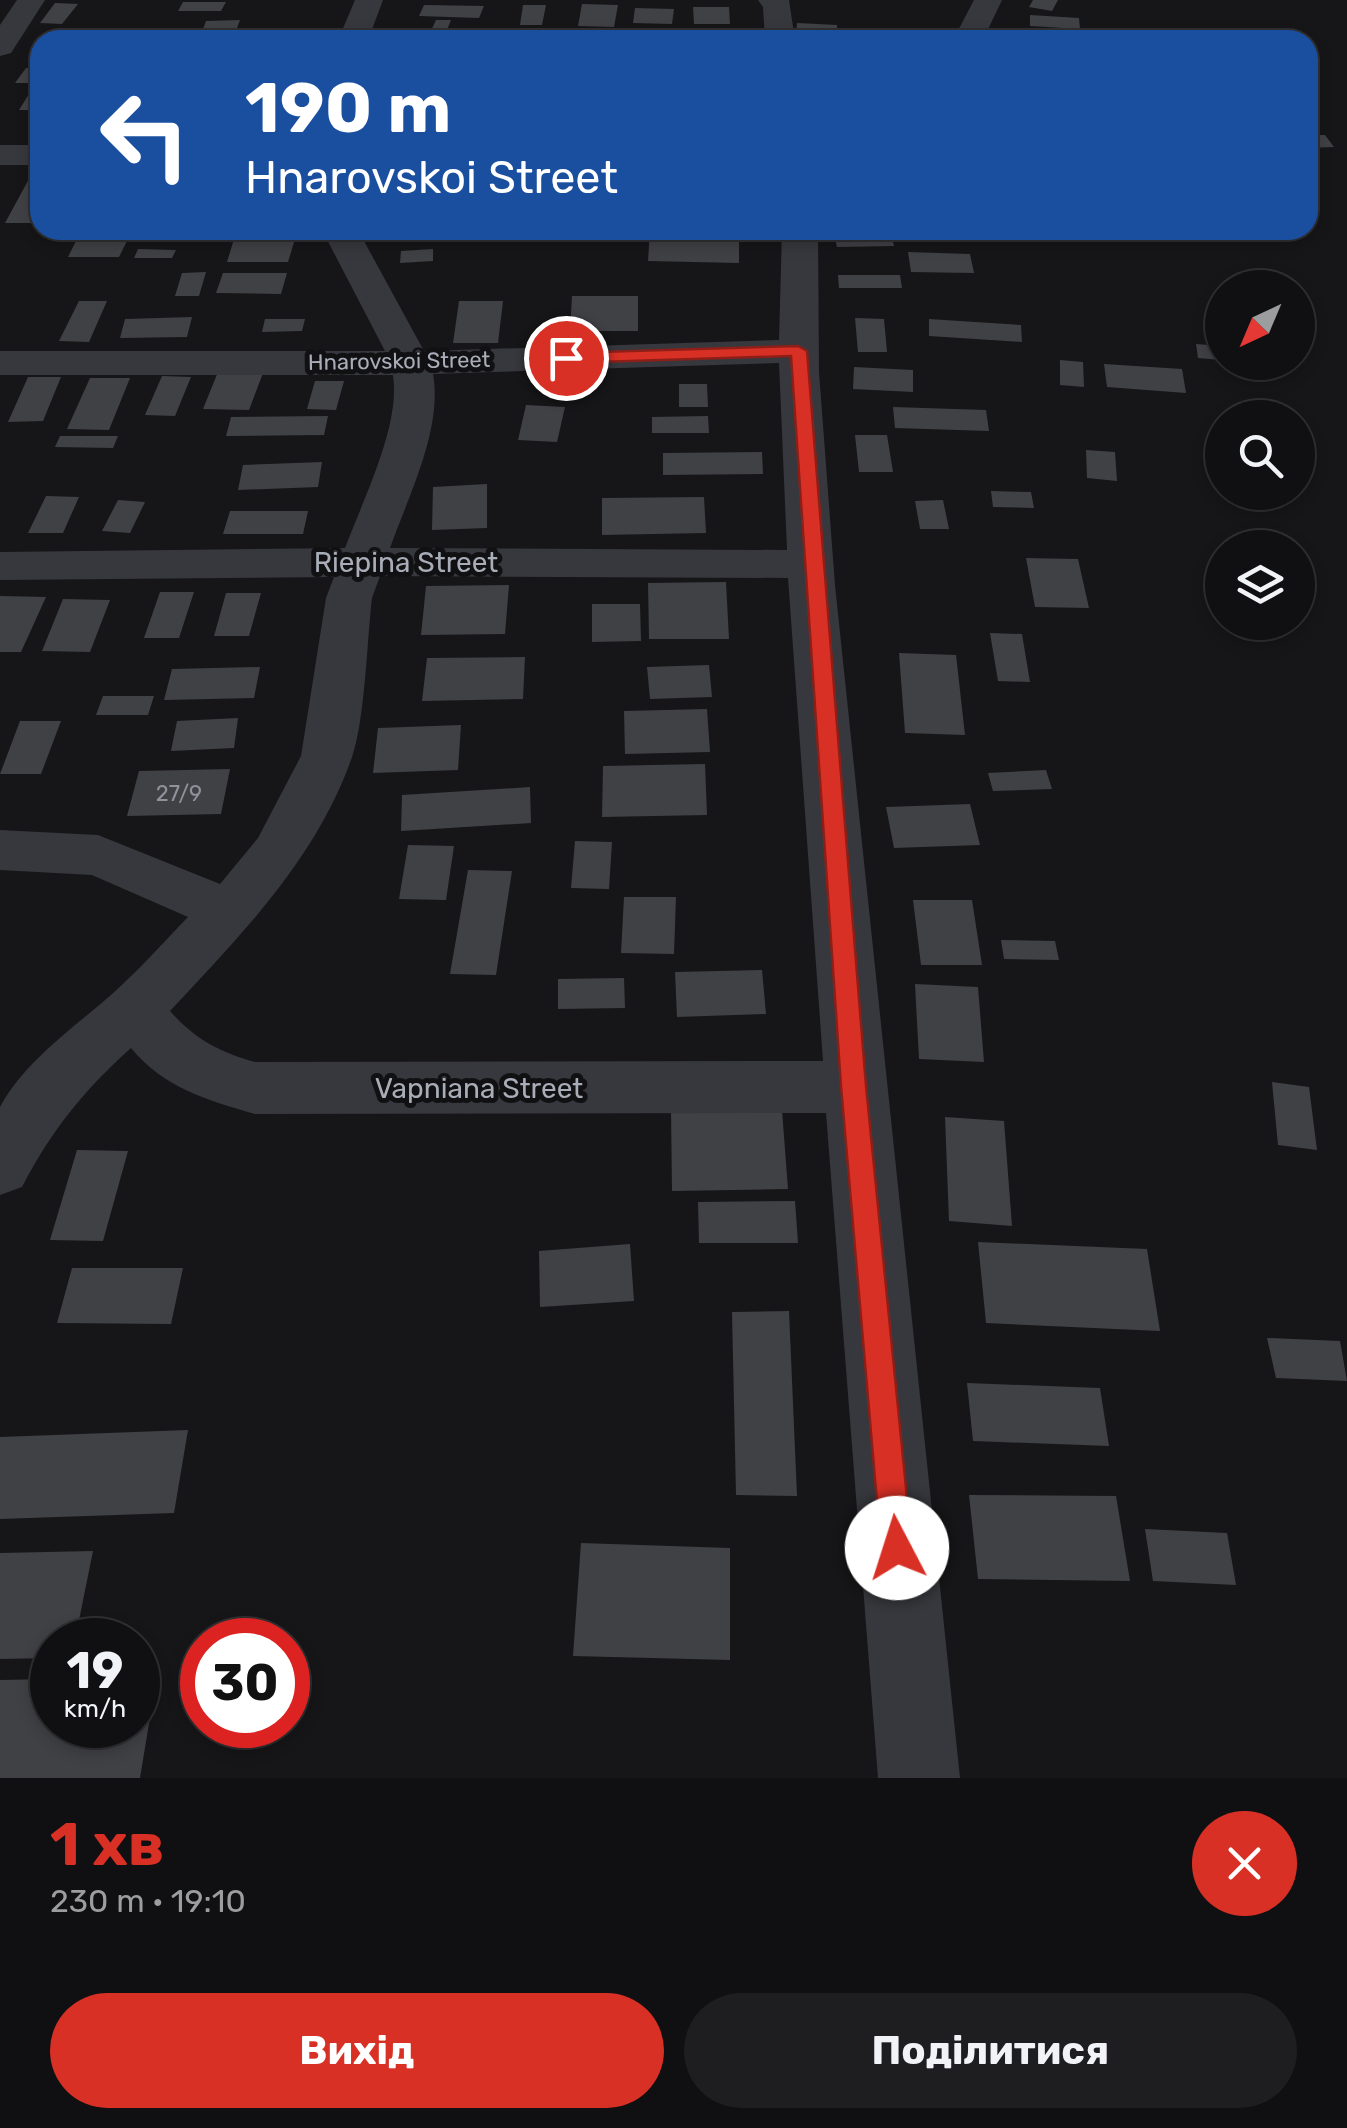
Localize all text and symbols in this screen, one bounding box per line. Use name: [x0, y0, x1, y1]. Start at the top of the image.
text: 190 m: [245, 67, 451, 150]
icon: left: [80, 70, 210, 200]
text: Hnarovskoi Street: [245, 151, 618, 204]
north arrow: [1205, 270, 1315, 380]
map controls: [1205, 270, 1315, 640]
pin: [524, 316, 609, 401]
icon: arrive: [539, 331, 594, 386]
street label: Hnarovskoi Street: [308, 346, 491, 376]
button: search: [1205, 400, 1315, 510]
button: layers: [1205, 530, 1315, 640]
street label: Riepina Street: [314, 546, 498, 579]
house number: 27/9: [156, 780, 202, 807]
street label: Vapniana Street: [375, 1072, 583, 1105]
position arrow: [845, 1496, 949, 1600]
speed limit sign: 30: [180, 1618, 310, 1748]
text: 19: [67, 1641, 123, 1701]
text: km/h: [64, 1694, 126, 1723]
text: 1 хв: [50, 1809, 164, 1880]
button: close: [1192, 1811, 1297, 1916]
text: 230 m · 19:10: [50, 1882, 246, 1920]
button: Вихід: [50, 1993, 664, 2108]
button: Поділитися: [684, 1993, 1297, 2108]

